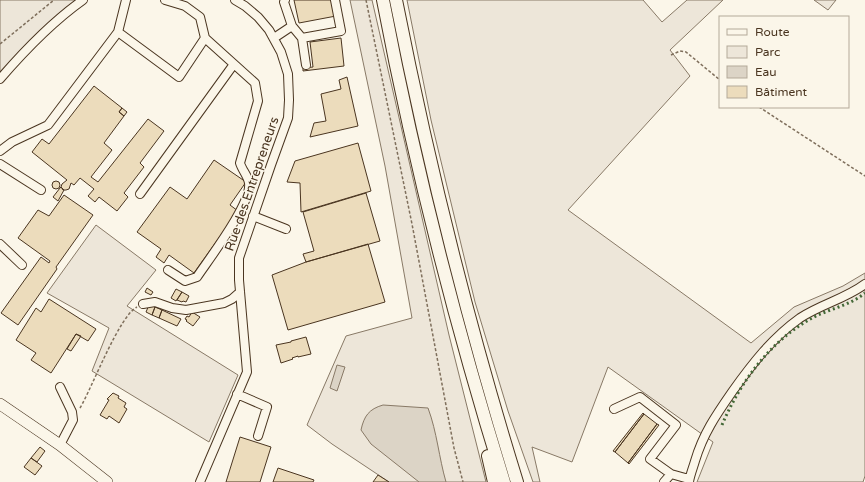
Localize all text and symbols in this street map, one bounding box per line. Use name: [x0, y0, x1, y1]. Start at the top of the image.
legend: [719, 16, 849, 108]
text: Route: [755, 25, 790, 39]
text: Parc: [755, 45, 780, 59]
text: Eau: [755, 65, 777, 79]
text: Bâtiment: [755, 85, 807, 99]
street label: Rue des Entrepreneurs: [221, 115, 283, 253]

